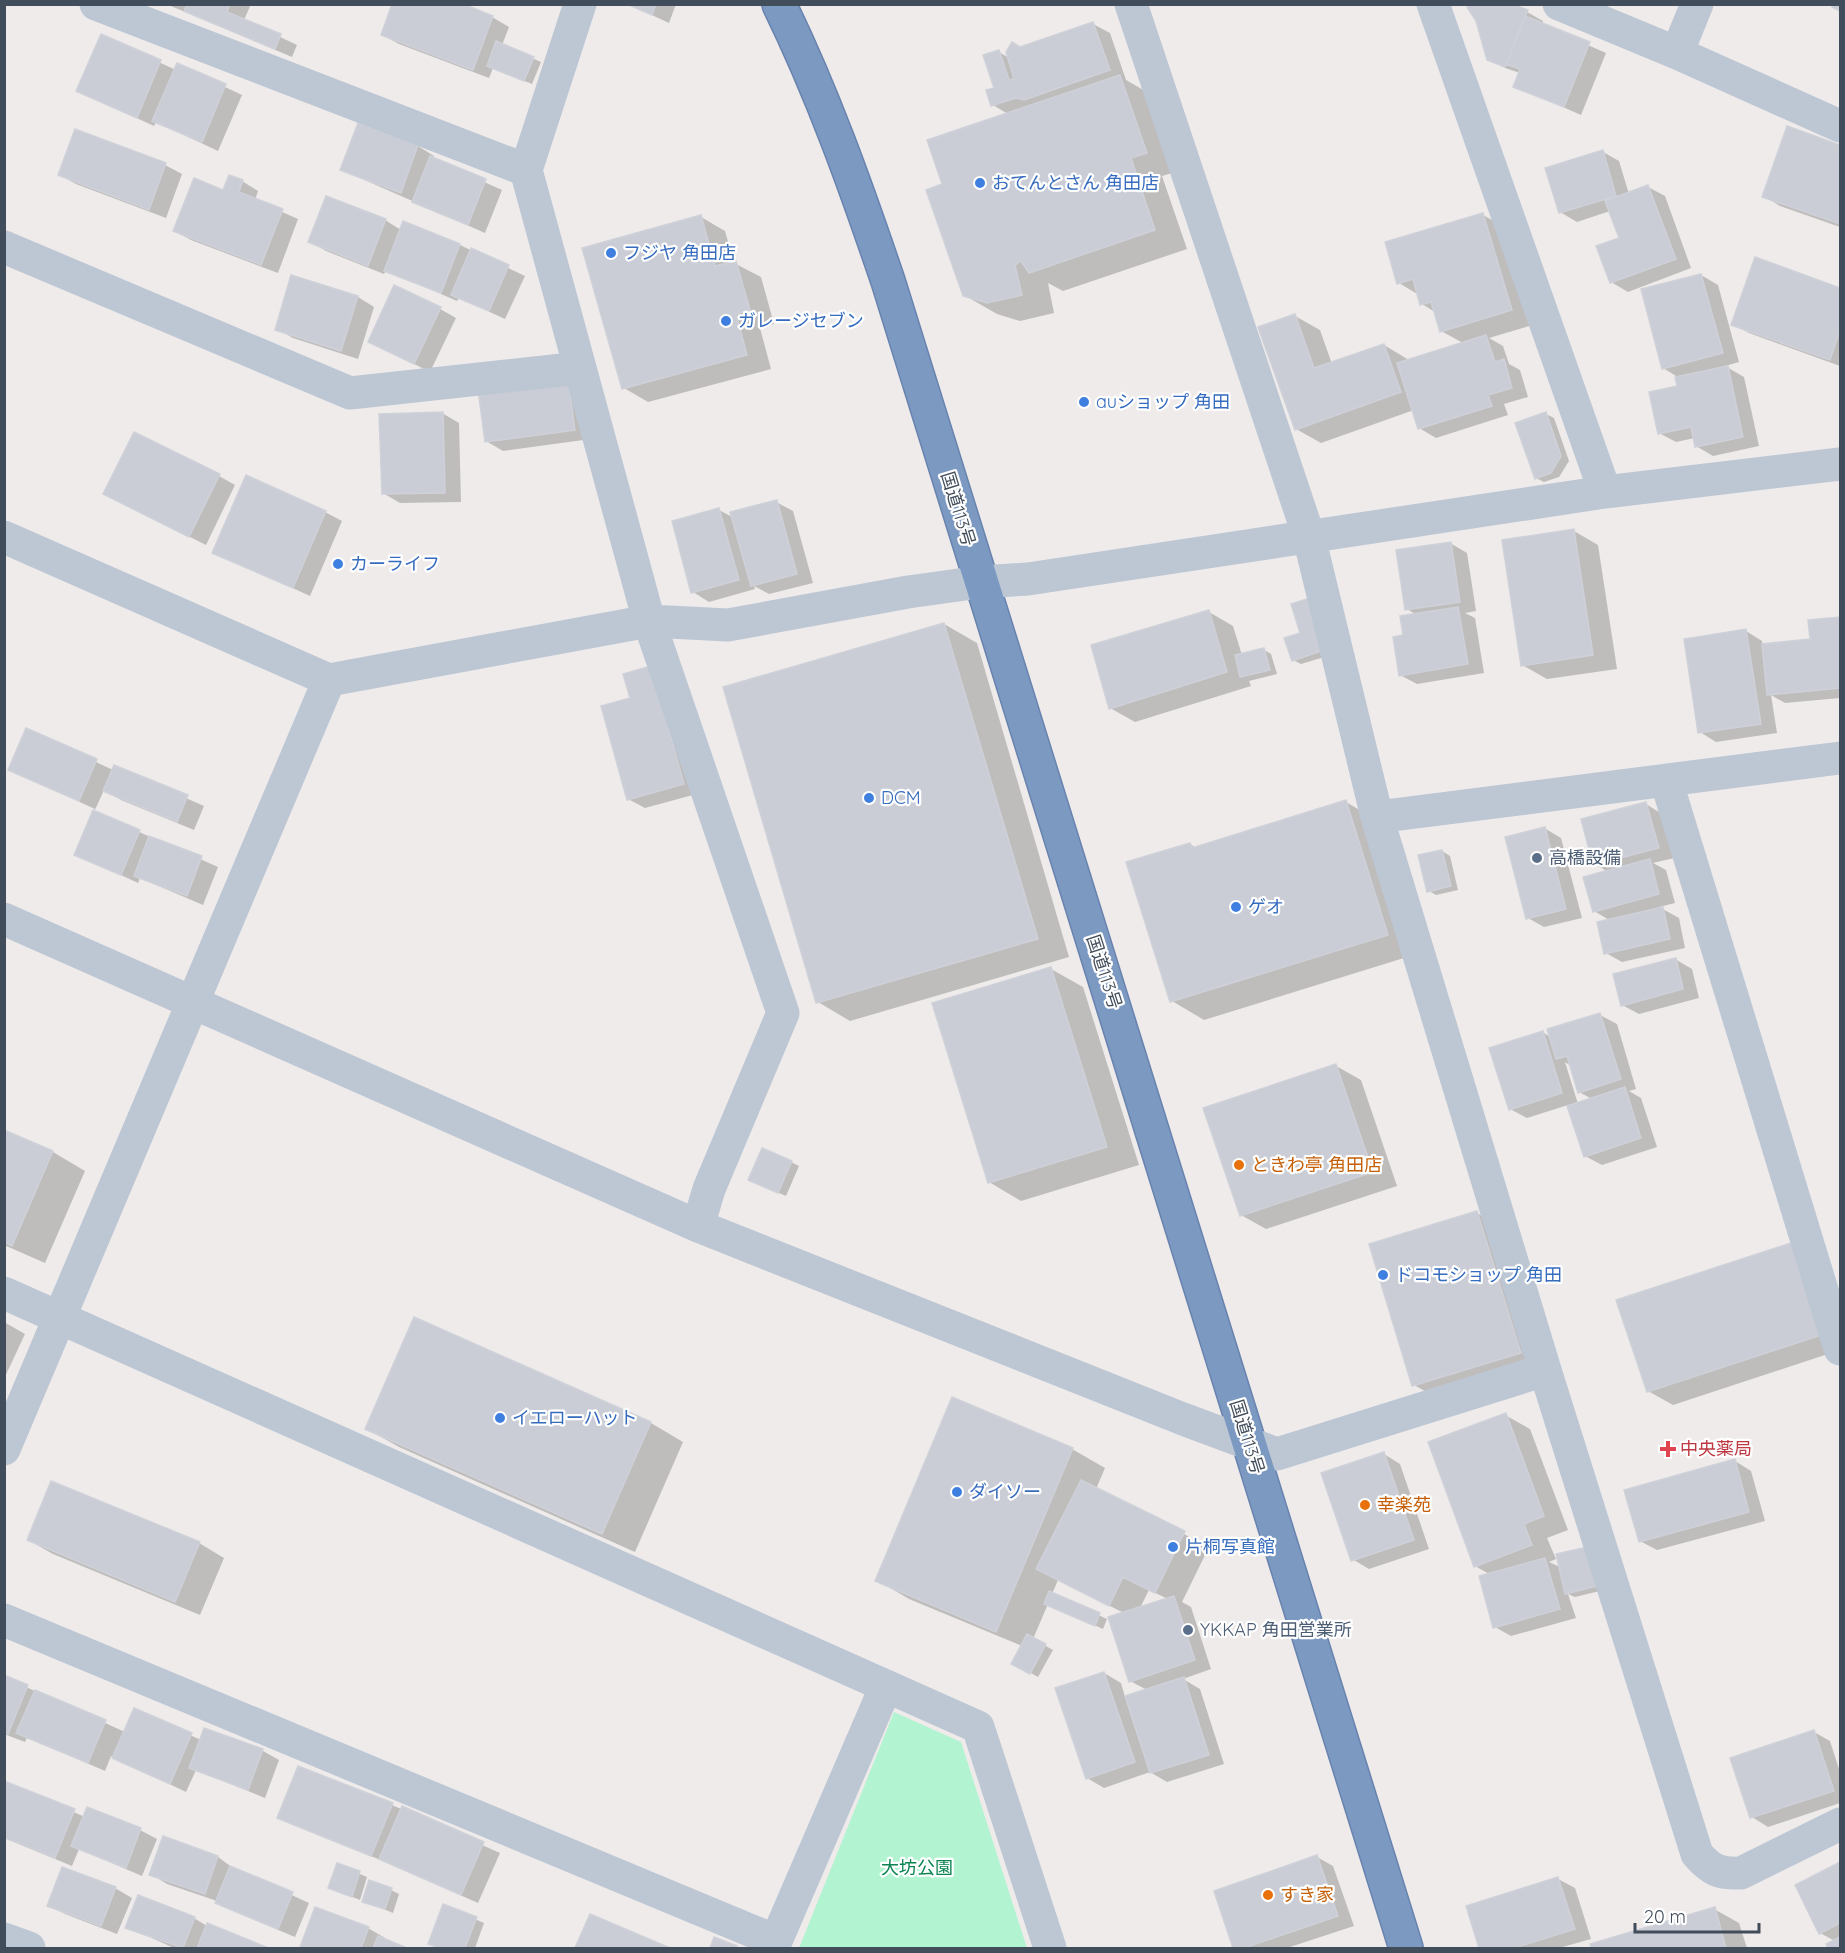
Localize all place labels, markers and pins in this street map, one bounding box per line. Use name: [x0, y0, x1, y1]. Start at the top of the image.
place label: おてんとさん 角田店: [992, 171, 1159, 194]
marker: おてんとさん 角田店: [973, 176, 987, 190]
place label: フジヤ 角田店: [623, 241, 736, 264]
marker: フジヤ 角田店: [604, 246, 618, 260]
place label: ガレージセブン: [738, 309, 864, 332]
marker: ガレージセブン: [719, 314, 733, 328]
place label: auショップ 角田: [1096, 390, 1230, 413]
marker: auショップ 角田: [1077, 395, 1091, 409]
place label: カーライフ: [350, 552, 440, 575]
marker: カーライフ: [331, 557, 345, 571]
place label: DCM: [881, 786, 921, 809]
marker: DCM: [862, 791, 876, 805]
place label: 高橋設備: [1549, 846, 1621, 869]
marker: 高橋設備: [1530, 851, 1544, 865]
place label: ゲオ: [1248, 895, 1284, 918]
marker: ゲオ: [1229, 900, 1243, 914]
place label: ときわ亭 角田店: [1251, 1153, 1382, 1176]
marker: ときわ亭 角田店: [1232, 1158, 1246, 1172]
place label: ドコモショップ 角田: [1395, 1263, 1562, 1286]
marker: ドコモショップ 角田: [1376, 1268, 1390, 1282]
place label: イエローハット: [512, 1406, 637, 1429]
marker: イエローハット: [493, 1411, 507, 1425]
place label: 中央薬局: [1680, 1437, 1752, 1460]
marker: 中央薬局: [1661, 1442, 1675, 1456]
place label: ダイソー: [969, 1480, 1041, 1503]
marker: ダイソー: [950, 1485, 964, 1499]
place label: 幸楽苑: [1377, 1493, 1431, 1516]
marker: 幸楽苑: [1358, 1498, 1372, 1512]
place label: 片桐写真館: [1185, 1535, 1275, 1558]
marker: 片桐写真館: [1166, 1540, 1180, 1554]
place label: YKKAP 角田営業所: [1200, 1618, 1352, 1641]
marker: YKKAP 角田営業所: [1181, 1623, 1195, 1637]
place label: すき家: [1280, 1883, 1334, 1906]
marker: すき家: [1261, 1888, 1275, 1902]

